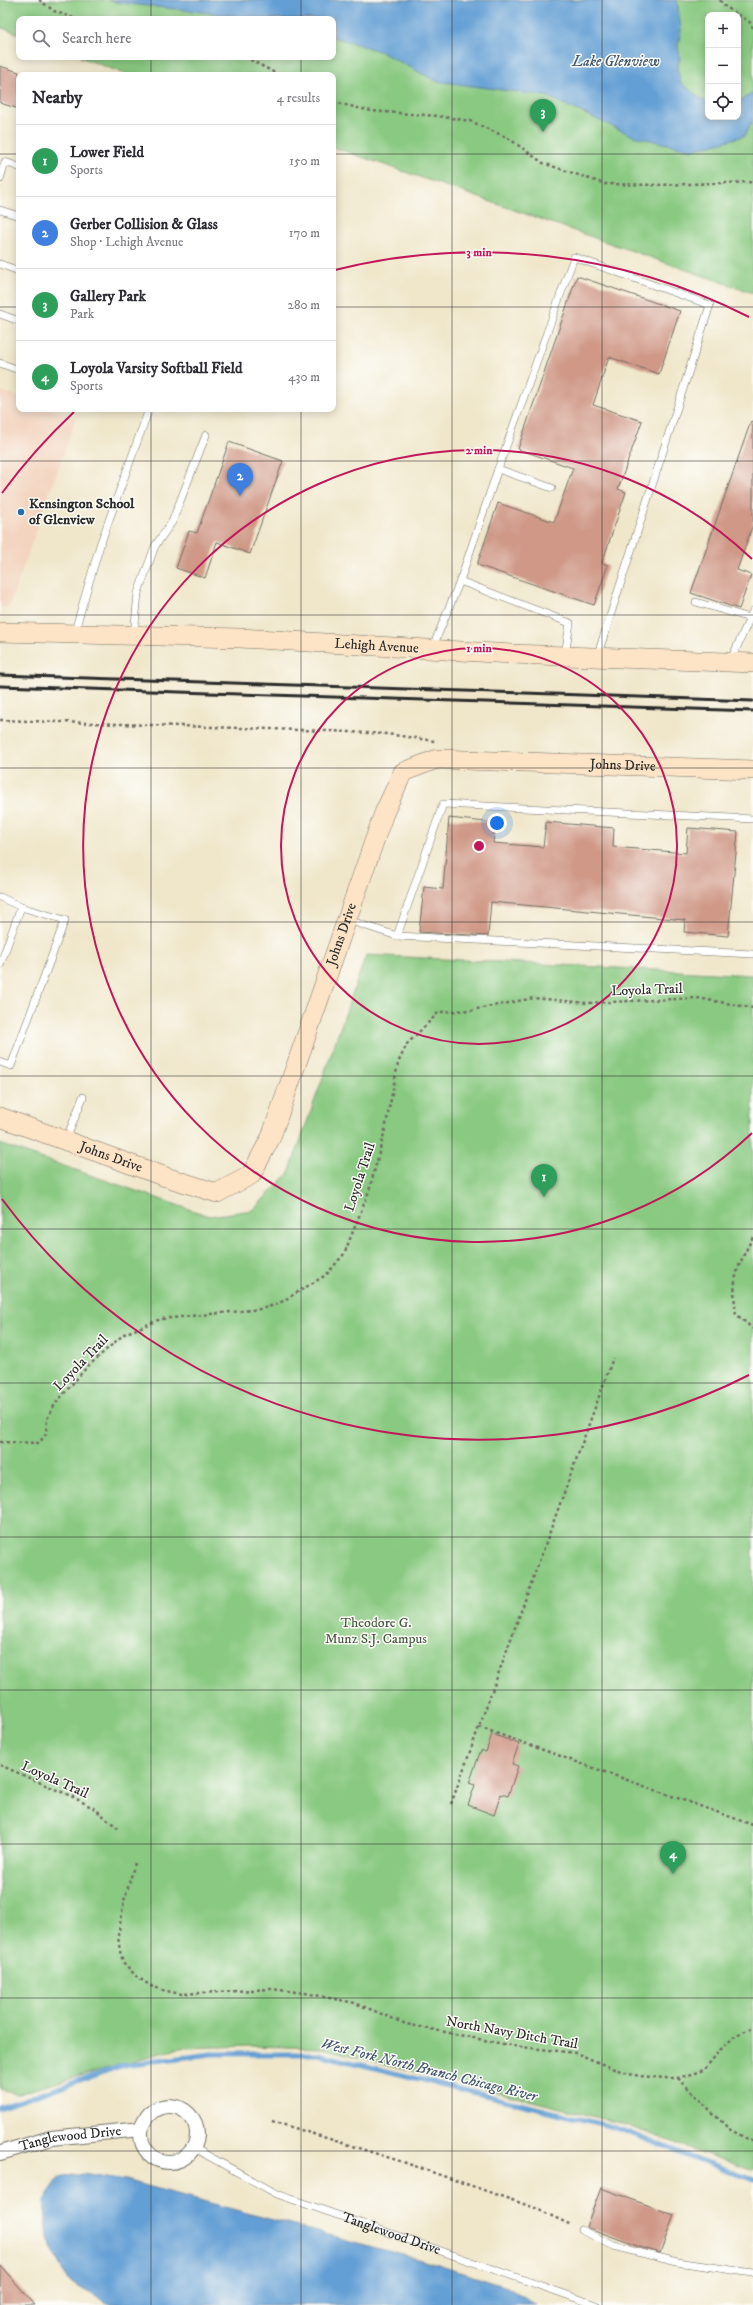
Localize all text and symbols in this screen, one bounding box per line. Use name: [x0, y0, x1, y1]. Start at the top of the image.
map controls: [705, 12, 741, 120]
button: +: [705, 12, 741, 48]
search box: [16, 16, 336, 60]
icon: search: [30, 27, 52, 49]
text: Search here: [62, 29, 131, 48]
button: −: [705, 48, 741, 84]
water label: Lake Glenview: [571, 52, 660, 71]
button: locate: [705, 84, 741, 120]
text: Nearby: [32, 87, 82, 109]
text: 4 results: [277, 90, 320, 106]
pin: 3: [530, 99, 556, 132]
text: Lower Field: [70, 143, 144, 162]
text: 1: [43, 153, 47, 169]
text: 150 m: [289, 153, 320, 169]
text: Sports: [70, 162, 103, 178]
text: Gerber Collision & Glass: [70, 215, 218, 234]
text: 2: [42, 225, 48, 241]
text: 170 m: [289, 225, 320, 241]
text: Shop · Lehigh Avenue: [70, 234, 183, 250]
text: 3 min: [466, 245, 492, 260]
text: Gallery Park: [70, 287, 146, 306]
text: 3: [43, 297, 47, 313]
text: 280 m: [288, 297, 320, 313]
text: Park: [70, 306, 94, 322]
text: Loyola Varsity Softball Field: [70, 359, 243, 378]
text: 4: [41, 369, 49, 385]
text: 430 m: [288, 369, 320, 385]
text: Sports: [70, 378, 103, 394]
text: 2 min: [466, 443, 493, 458]
pin: 2: [227, 463, 253, 496]
place label: Kensington School of Glenview: [29, 495, 135, 529]
marker: Kensington School of Glenview: [16, 507, 26, 517]
street label: Lehigh Avenue: [334, 635, 420, 658]
text: 1 min: [466, 641, 492, 656]
street label: Johns Drive: [588, 755, 656, 776]
your location: [487, 813, 507, 833]
centre of rings: [472, 839, 486, 853]
street label: Johns Drive: [322, 900, 361, 970]
street label: Loyola Trail: [611, 980, 684, 1000]
street label: Johns Drive: [75, 1137, 145, 1177]
street label: Loyola Trail: [340, 1139, 380, 1214]
pin: 1: [531, 1164, 557, 1197]
street label: Loyola Trail: [50, 1330, 113, 1395]
park label: Theodore G. Munz S.J. Campus: [325, 1614, 427, 1648]
street label: Loyola Trail: [19, 1757, 92, 1803]
pin: 4: [660, 1841, 686, 1874]
street label: North Navy Ditch Trail: [445, 2013, 580, 2054]
water label: West Fork North Branch Chicago River: [319, 2034, 541, 2106]
street label: Tanglewood Drive: [17, 2122, 122, 2156]
street label: Tanglewood Drive: [340, 2208, 443, 2259]

